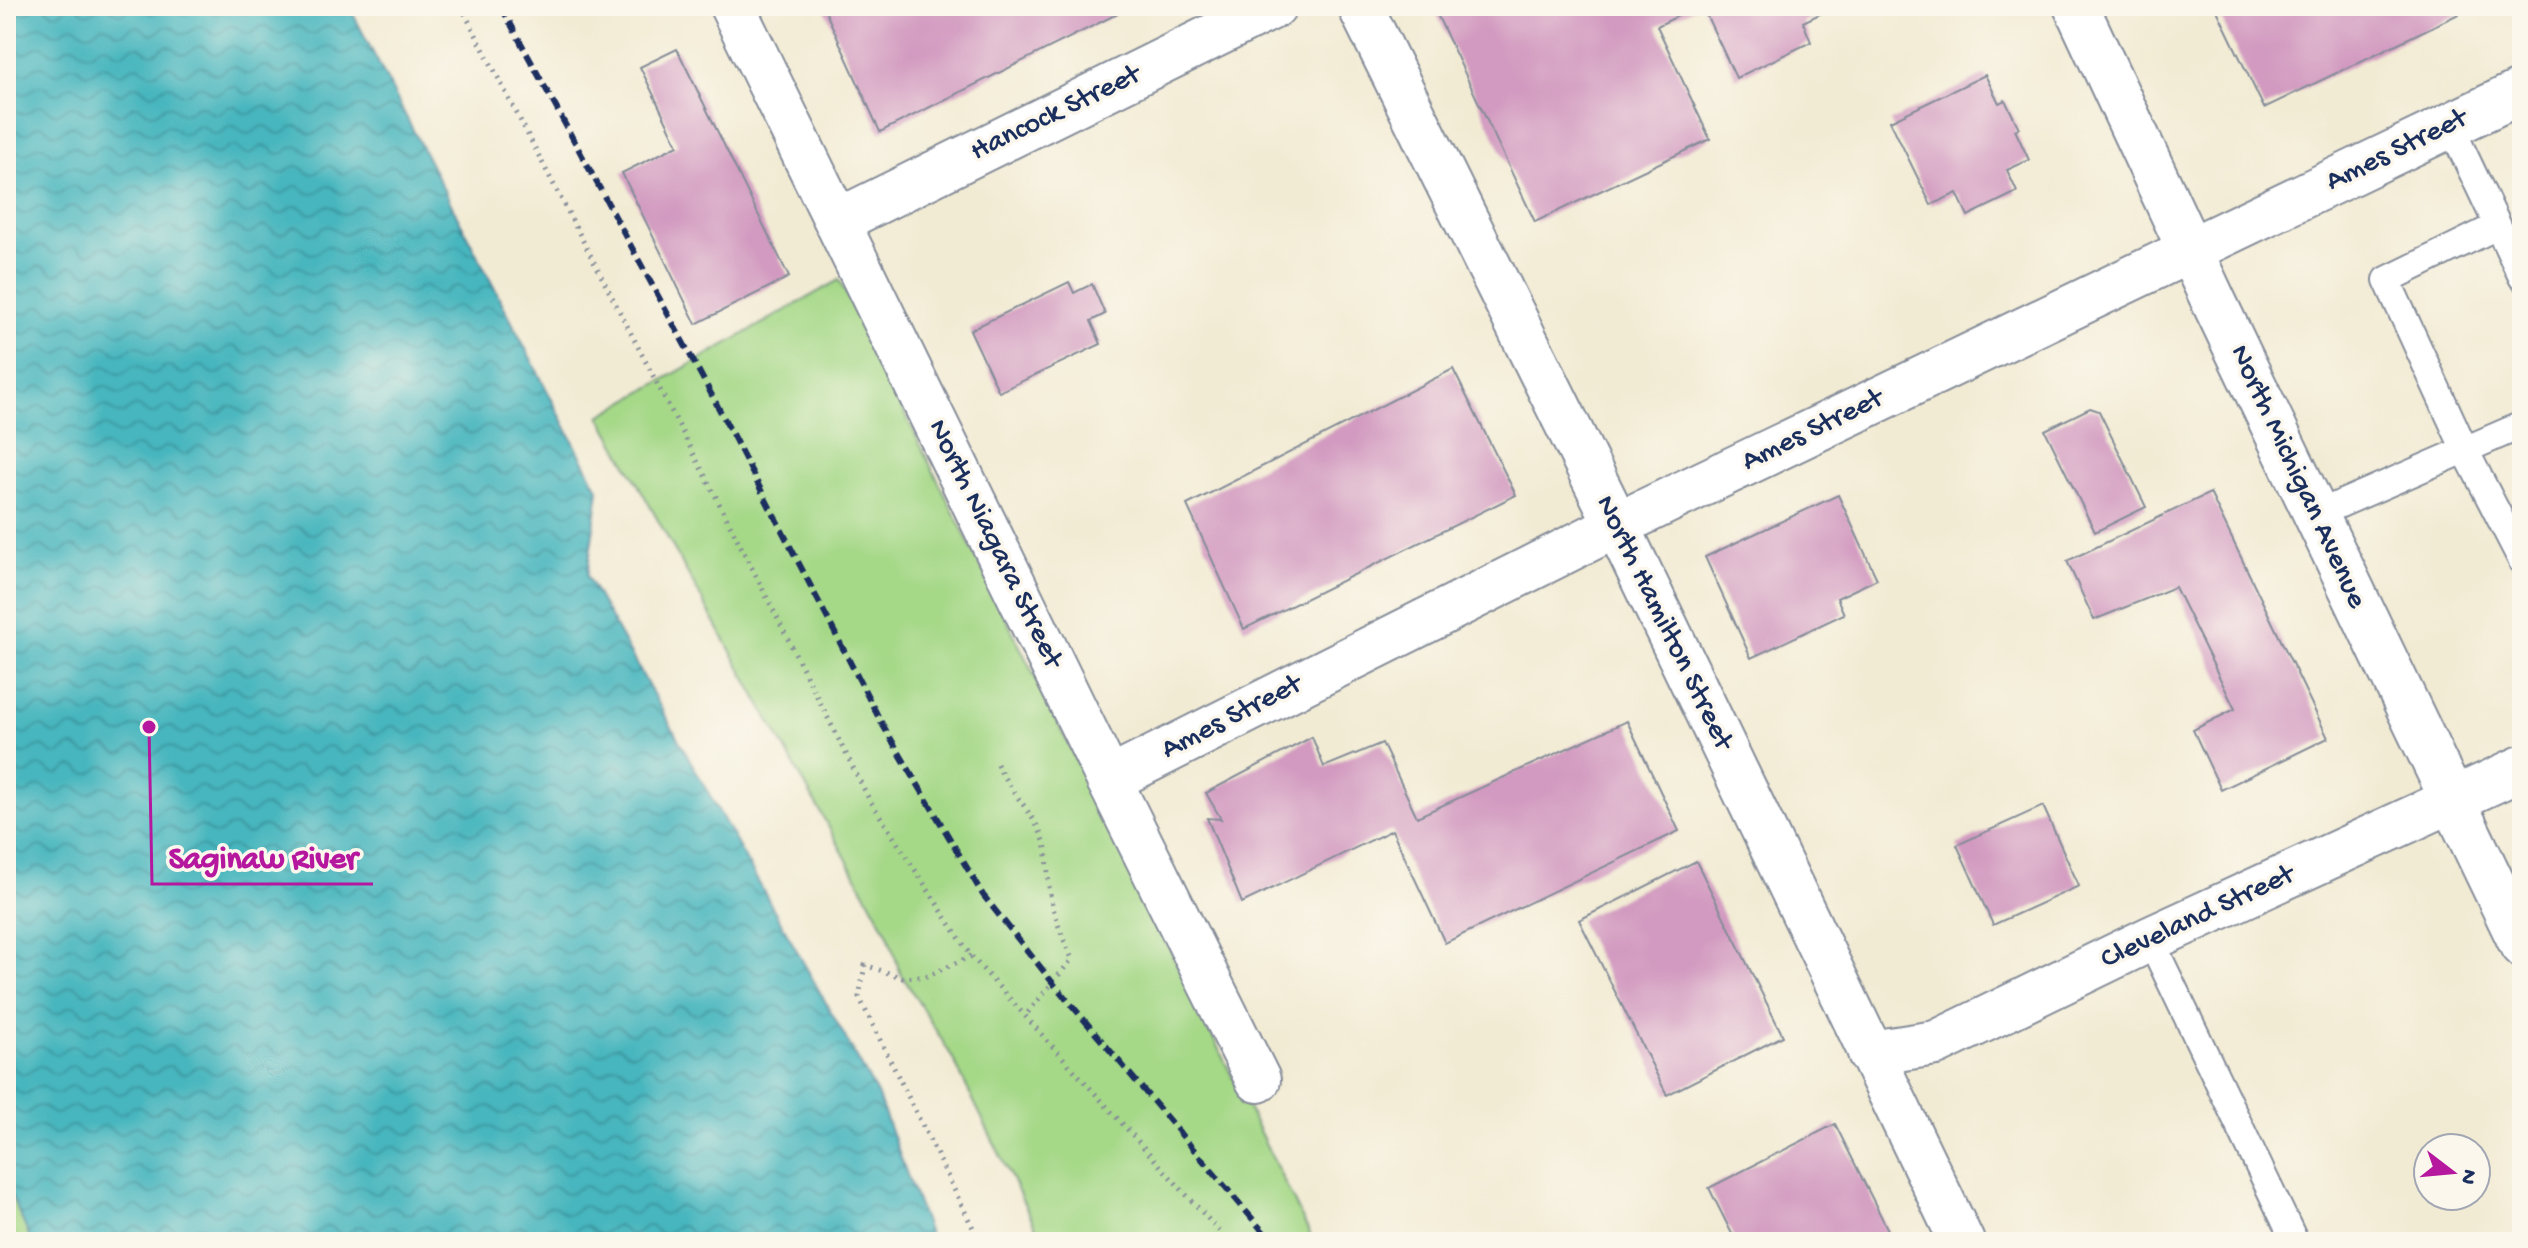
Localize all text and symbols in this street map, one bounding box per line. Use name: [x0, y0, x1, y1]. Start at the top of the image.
street label: Hancock Street: [965, 57, 1149, 170]
street label: Ames Street: [2321, 101, 2476, 200]
street label: North Michigan Avenue: [2221, 340, 2374, 615]
street label: Ames Street: [1737, 381, 1892, 480]
street label: North Niagara Street: [919, 414, 1071, 676]
street label: North Hamilton Street: [1586, 490, 1741, 758]
street label: Ames Street: [1156, 667, 1310, 768]
callout: Saginaw River: [152, 828, 373, 884]
text: Saginaw River: [169, 842, 361, 880]
street label: Cleveland Street: [2096, 857, 2303, 978]
north arrow: [2412, 1132, 2492, 1212]
text: N: [2453, 1166, 2482, 1187]

